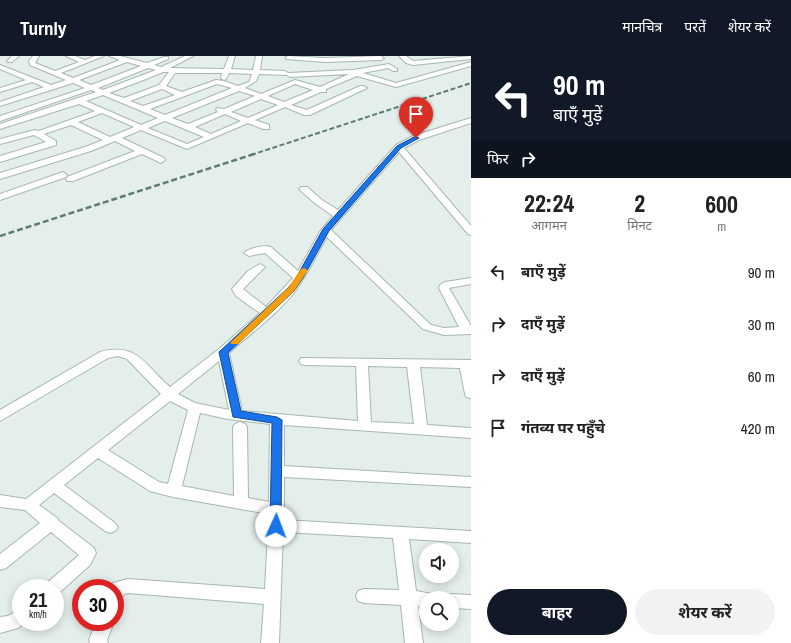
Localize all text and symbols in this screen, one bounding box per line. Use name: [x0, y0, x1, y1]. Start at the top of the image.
text: Turnly: [20, 15, 66, 41]
text: मानचित्र: [622, 18, 662, 36]
text: परतें: [684, 18, 706, 36]
text: शेयर करें: [728, 18, 771, 36]
text: 90 m: [553, 66, 605, 104]
icon: left: [487, 72, 539, 124]
pin: [399, 97, 433, 138]
text: बाएँ मुड़ें: [553, 102, 602, 127]
icon: arrive: [405, 103, 427, 125]
text: फिर: [487, 148, 509, 169]
icon: right: [517, 148, 539, 170]
text: 22:24: [524, 187, 574, 219]
text: 2: [634, 187, 645, 219]
text: 600: [705, 188, 738, 220]
text: आगमन: [531, 217, 567, 234]
text: मिनट: [627, 217, 652, 234]
text: m: [717, 218, 726, 235]
icon: left: [487, 261, 509, 283]
text: बाएँ मुड़ें: [521, 261, 566, 282]
text: 90 m: [748, 262, 775, 283]
icon: right: [487, 313, 509, 335]
text: दाएँ मुड़ें: [521, 313, 565, 334]
text: 30 m: [748, 314, 775, 335]
icon: right: [487, 365, 509, 387]
text: दाएँ मुड़ें: [521, 365, 565, 386]
text: 60 m: [748, 366, 775, 387]
icon: arrive: [487, 417, 509, 439]
text: गंतव्य पर पहुँचे: [521, 417, 605, 438]
text: 420 m: [741, 418, 775, 439]
position arrow: [255, 505, 297, 547]
map controls: [419, 543, 459, 631]
button: sound: [419, 543, 459, 583]
speed limit sign: 30: [72, 579, 124, 631]
text: 21: [29, 586, 47, 613]
button: बाहर: [487, 589, 627, 635]
button: शेयर करें: [635, 589, 775, 635]
button: search: [419, 591, 459, 631]
text: km/h: [29, 608, 47, 621]

